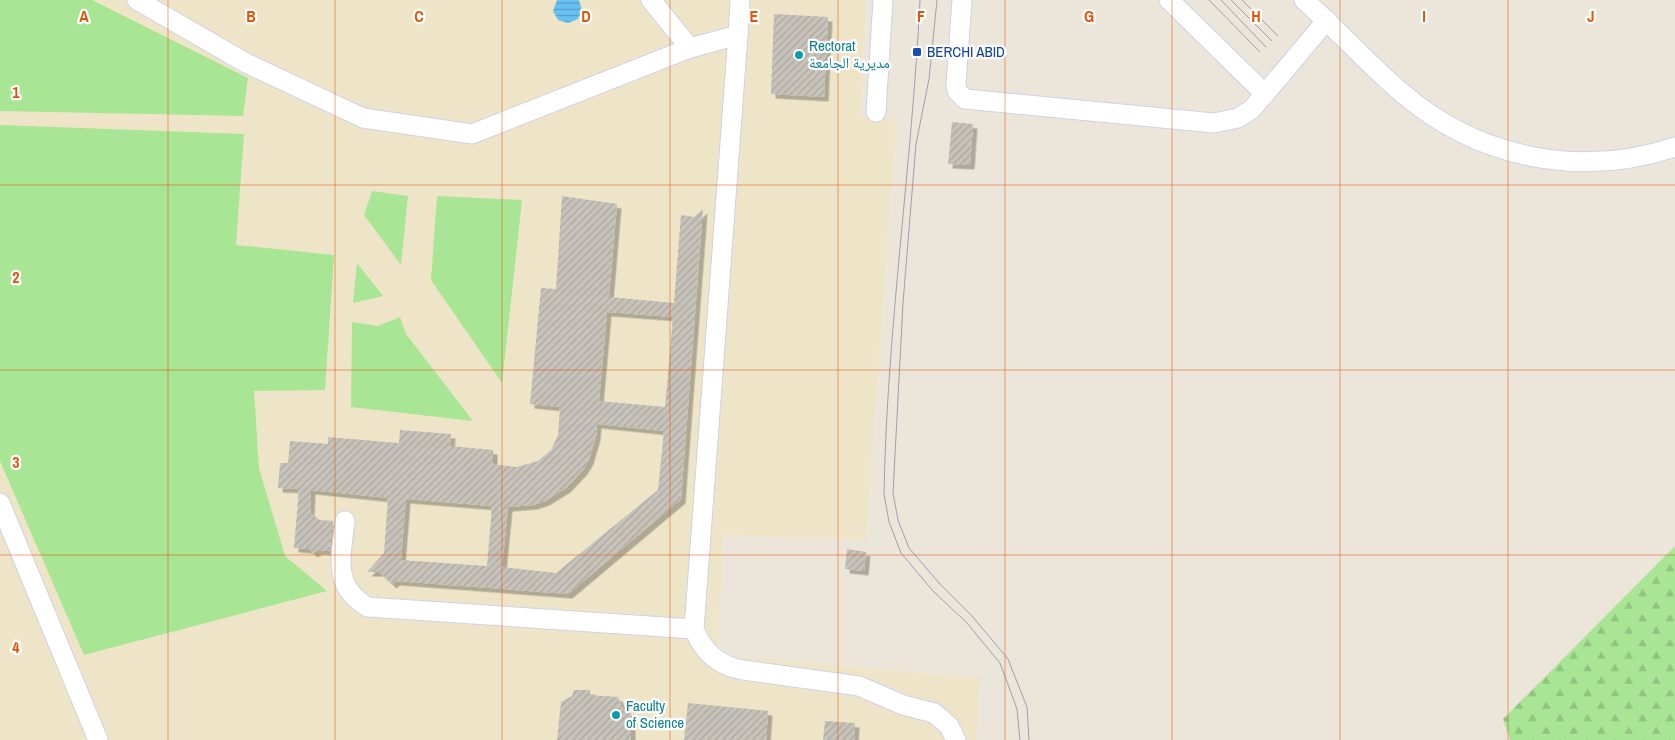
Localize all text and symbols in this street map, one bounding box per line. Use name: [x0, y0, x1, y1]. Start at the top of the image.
text: A: [79, 5, 89, 27]
text: B: [246, 5, 256, 27]
text: C: [414, 5, 424, 27]
text: D: [581, 5, 591, 27]
text: E: [750, 5, 759, 27]
text: F: [917, 5, 925, 27]
text: G: [1084, 5, 1094, 27]
text: H: [1251, 5, 1261, 27]
text: I: [1422, 5, 1426, 27]
text: J: [1587, 5, 1595, 27]
place label: Rectorat مديرية الجامعة: [809, 35, 890, 73]
place label: BERCHI ABID: [927, 41, 1005, 62]
marker: BERCHI ABID: [911, 46, 923, 58]
marker: Rectorat مديرية الجامعة: [793, 49, 805, 61]
text: 1: [12, 81, 20, 103]
text: 2: [12, 266, 20, 288]
text: 3: [12, 451, 20, 473]
text: 4: [12, 636, 20, 658]
place label: Faculty of Science: [626, 695, 684, 733]
marker: Faculty of Science: [610, 709, 622, 721]

